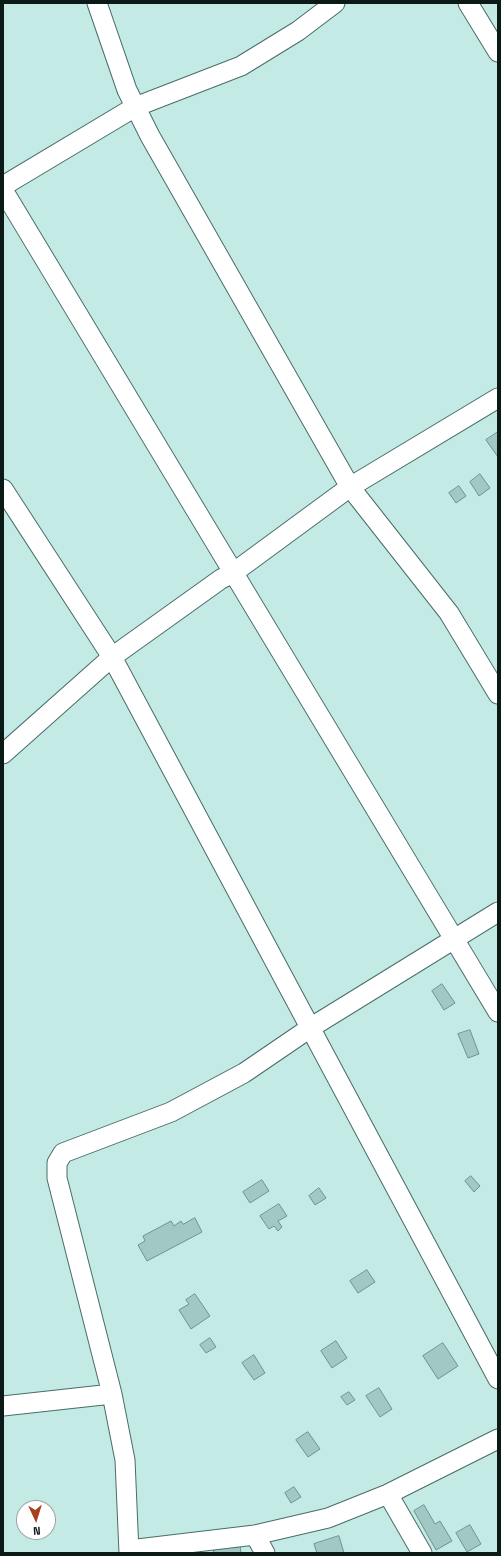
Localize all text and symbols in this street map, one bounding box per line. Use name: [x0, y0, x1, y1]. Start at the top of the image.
north arrow: [16, 1500, 56, 1540]
text: N: [33, 1524, 41, 1538]

